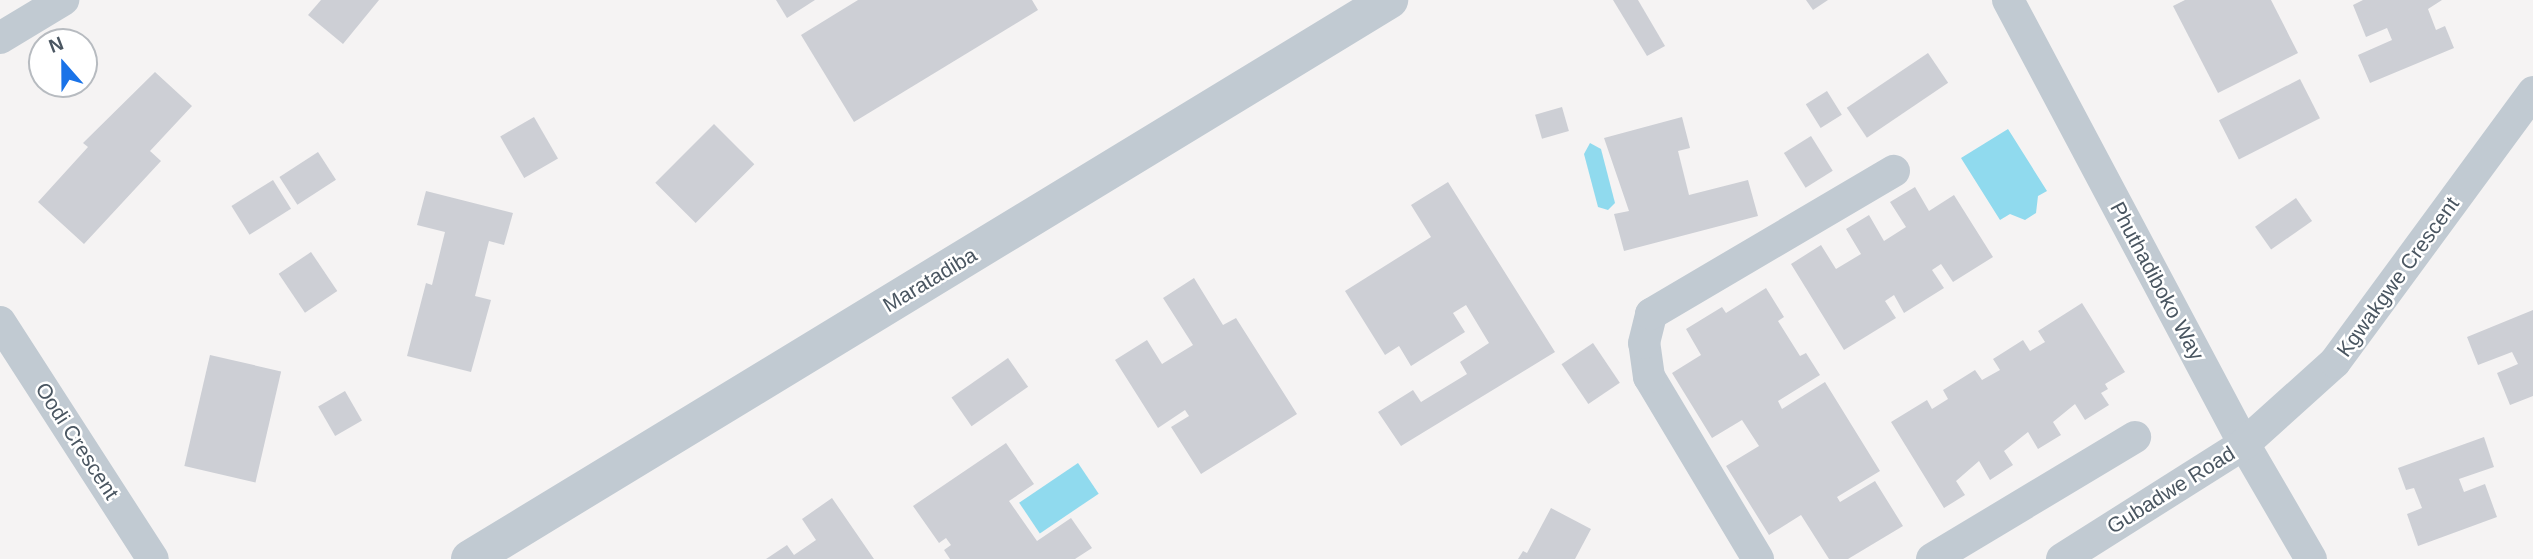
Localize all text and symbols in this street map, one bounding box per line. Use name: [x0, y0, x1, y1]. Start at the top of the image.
north arrow: [28, 28, 98, 98]
text: N: [46, 33, 66, 57]
street label: Kgwakgwe Crescent: [2332, 192, 2464, 362]
street label: Phuthadiboko Way: [2105, 198, 2209, 364]
street label: Maratadiba: [878, 242, 982, 318]
street label: Oodi Crescent: [30, 378, 124, 504]
street label: Gubadwe Road: [2102, 441, 2240, 539]

